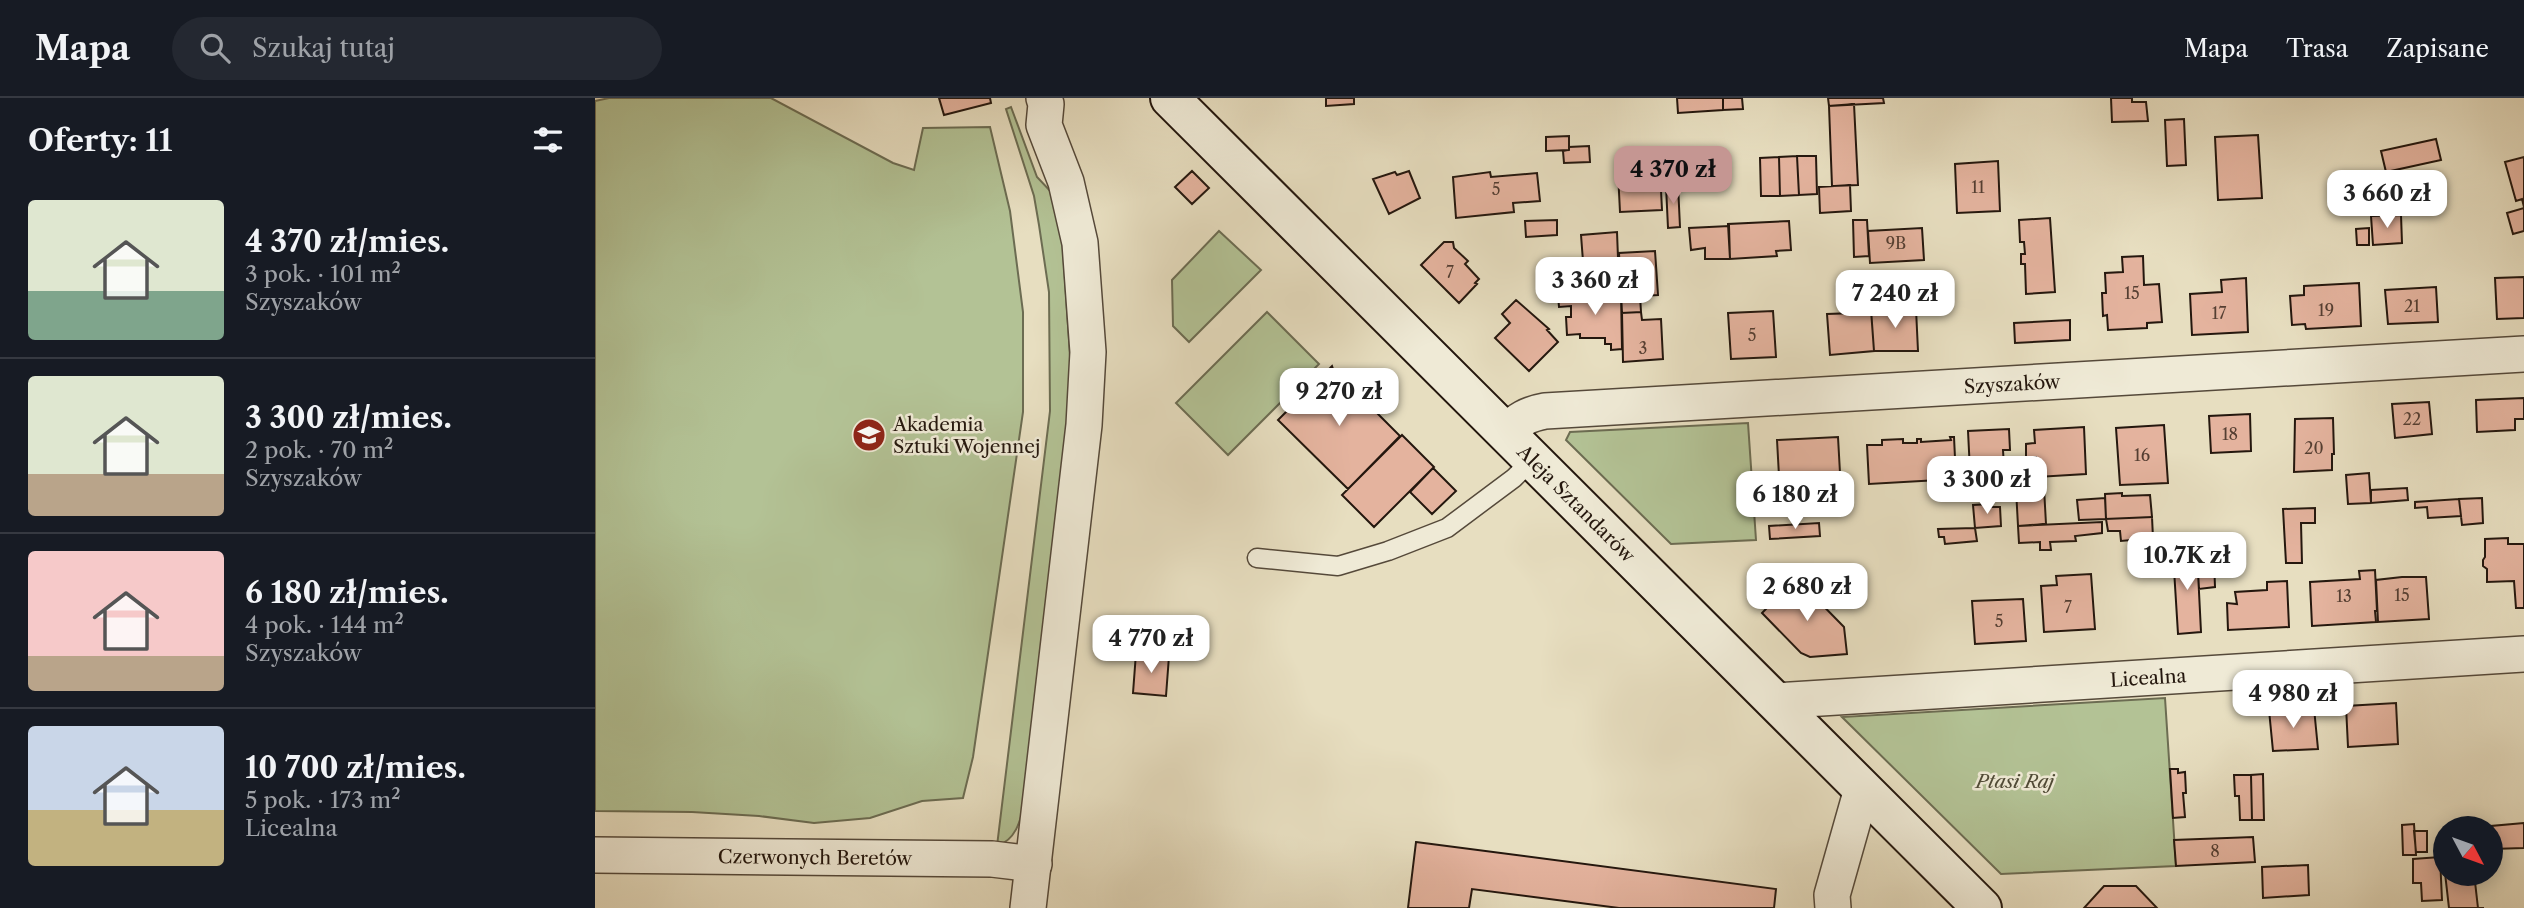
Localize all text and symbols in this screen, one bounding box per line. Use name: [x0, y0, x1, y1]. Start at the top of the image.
search box: [172, 17, 662, 80]
text: Mapa: [35, 28, 130, 69]
icon: search: [196, 29, 234, 67]
text: Szukaj tutaj: [252, 32, 395, 64]
text: Mapa: [2184, 34, 2248, 63]
text: Trasa: [2286, 34, 2348, 63]
text: Zapisane: [2386, 34, 2489, 63]
icon: filters: [529, 121, 567, 159]
text: Oferty: 11: [28, 122, 172, 159]
pin: 4 370 zł: [1601, 146, 1745, 206]
text: 4 370 zł: [1630, 155, 1716, 183]
pin: 3 660 zł: [2315, 170, 2459, 230]
house number: 11: [1971, 177, 1985, 197]
house number: 5: [1492, 179, 1500, 199]
text: 3 660 zł: [2343, 179, 2431, 207]
text: 4 370 zł/mies.: [245, 223, 449, 260]
icon: home: [84, 228, 168, 312]
house number: 9B: [1886, 233, 1906, 253]
pin: 3 360 zł: [1523, 258, 1667, 317]
text: 3 pok. · 101 m²: [245, 260, 401, 288]
house number: 7: [1446, 262, 1454, 282]
text: 3 360 zł: [1551, 266, 1639, 294]
pin: 7 240 zł: [1823, 271, 1967, 330]
text: 7 240 zł: [1852, 279, 1938, 307]
house number: 15: [2124, 283, 2140, 303]
text: Szyszaków: [245, 288, 362, 316]
house number: 21: [2404, 296, 2420, 316]
house number: 19: [2318, 300, 2334, 320]
house number: 17: [2212, 303, 2226, 323]
house number: 5: [1748, 325, 1756, 345]
house number: 3: [1639, 338, 1647, 358]
pin: 9 270 zł: [1267, 368, 1411, 428]
street label: Szyszaków: [1963, 370, 2061, 399]
text: 9 270 zł: [1296, 377, 1382, 405]
text: 3 300 zł/mies.: [245, 399, 452, 436]
icon: home: [84, 404, 168, 488]
house number: 22: [2403, 409, 2421, 429]
place label: Akademia Sztuki Wojennej: [892, 413, 1040, 458]
school or university icon: Akademia Sztuki Wojennej: [850, 416, 888, 454]
house number: 18: [2222, 424, 2238, 444]
text: 2 pok. · 70 m²: [245, 436, 394, 464]
house number: 20: [2304, 438, 2324, 458]
street label: Aleja Sztandarów: [1512, 440, 1640, 567]
house number: 16: [2134, 445, 2150, 465]
pin: 3 300 zł: [1915, 456, 2059, 516]
text: Szyszaków: [245, 464, 362, 492]
text: 3 300 zł: [1943, 465, 2031, 493]
pin: 6 180 zł: [1723, 472, 1867, 531]
text: 6 180 zł: [1752, 480, 1838, 508]
pin: 10.7K zł: [2115, 532, 2259, 592]
text: 10.7K zł: [2143, 541, 2231, 569]
pin: 2 680 zł: [1735, 564, 1879, 623]
text: 2 680 zł: [1763, 572, 1851, 600]
text: 6 180 zł/mies.: [245, 574, 449, 611]
icon: home: [84, 579, 168, 663]
house number: 15: [2394, 585, 2410, 605]
house number: 13: [2336, 586, 2352, 606]
house number: 7: [2064, 597, 2072, 617]
text: 4 pok. · 144 m²: [245, 611, 404, 639]
house number: 5: [1995, 611, 2003, 631]
pin: 4 770 zł: [1079, 616, 1223, 675]
text: 4 770 zł: [1109, 624, 1193, 652]
text: Szyszaków: [245, 639, 362, 667]
street label: Licealna: [2109, 664, 2187, 692]
pin: 4 980 zł: [2221, 670, 2365, 730]
text: 4 980 zł: [2249, 679, 2337, 707]
text: 10 700 zł/mies.: [245, 749, 466, 786]
icon: home: [84, 754, 168, 838]
park label: Ptasi Raj: [1974, 770, 2056, 793]
text: 5 pok. · 173 m²: [245, 786, 401, 814]
text: Licealna: [245, 814, 338, 842]
north arrow: [2433, 816, 2503, 886]
map controls: [2433, 816, 2503, 886]
house number: 8: [2210, 841, 2220, 861]
street label: Czerwonych Beretów: [718, 845, 913, 870]

